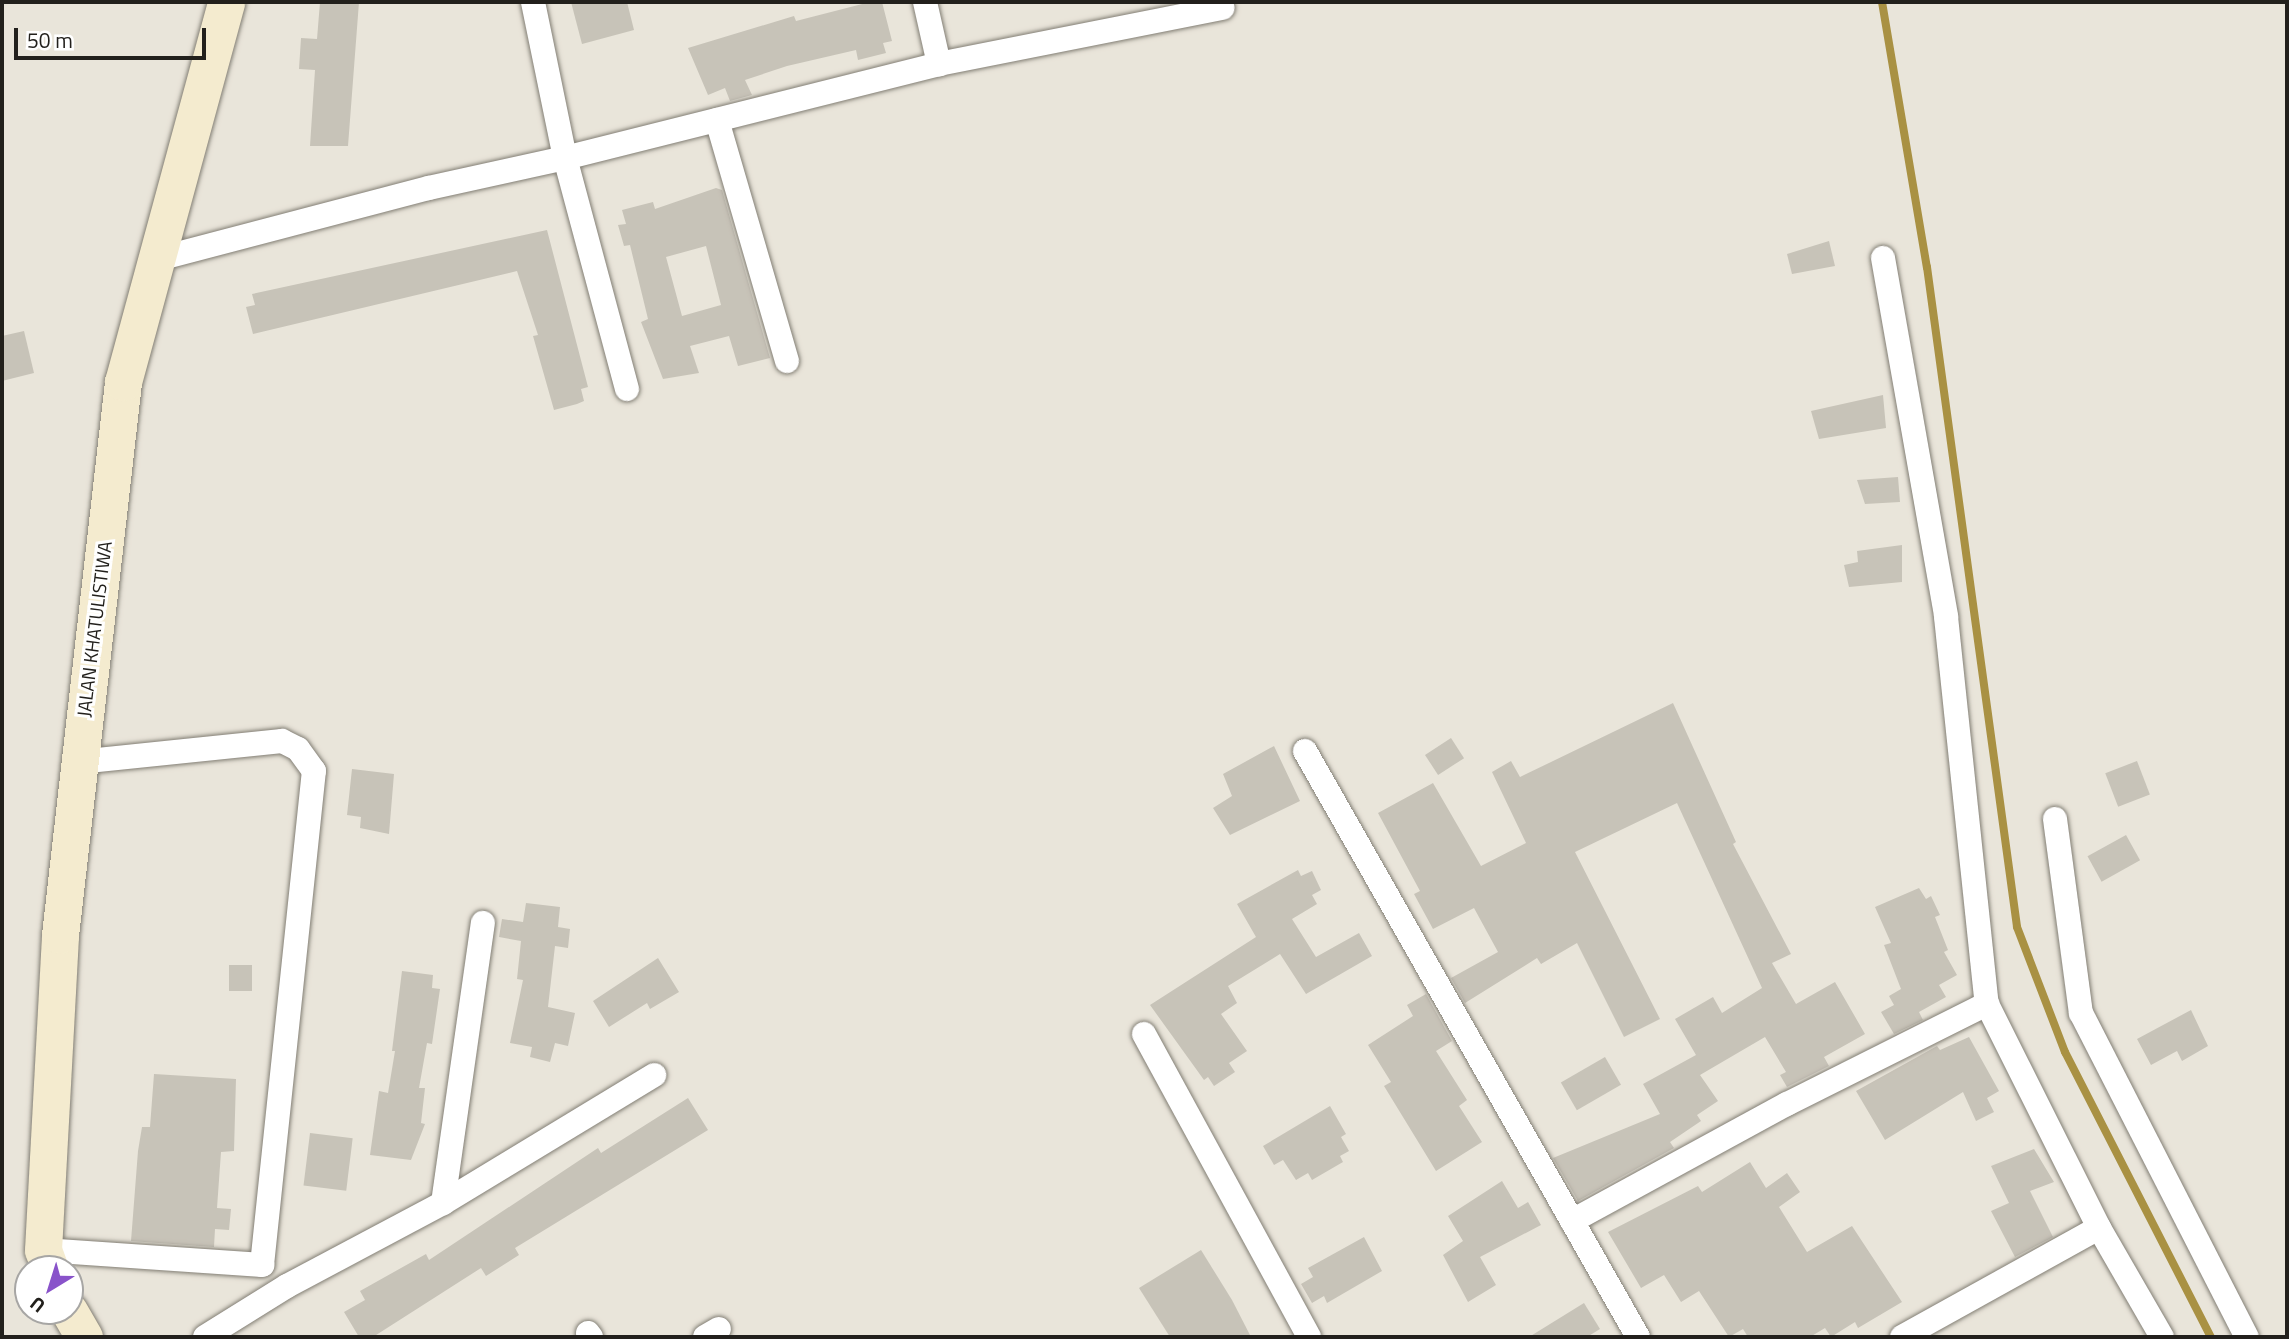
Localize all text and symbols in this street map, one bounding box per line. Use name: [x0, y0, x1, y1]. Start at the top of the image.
scale bar: [18, 14, 210, 58]
text: 50 m: [27, 24, 73, 56]
street label: JALAN KHATULISTIWA: [72, 540, 116, 718]
north arrow: [14, 1255, 84, 1325]
text: U: [23, 1290, 51, 1321]

